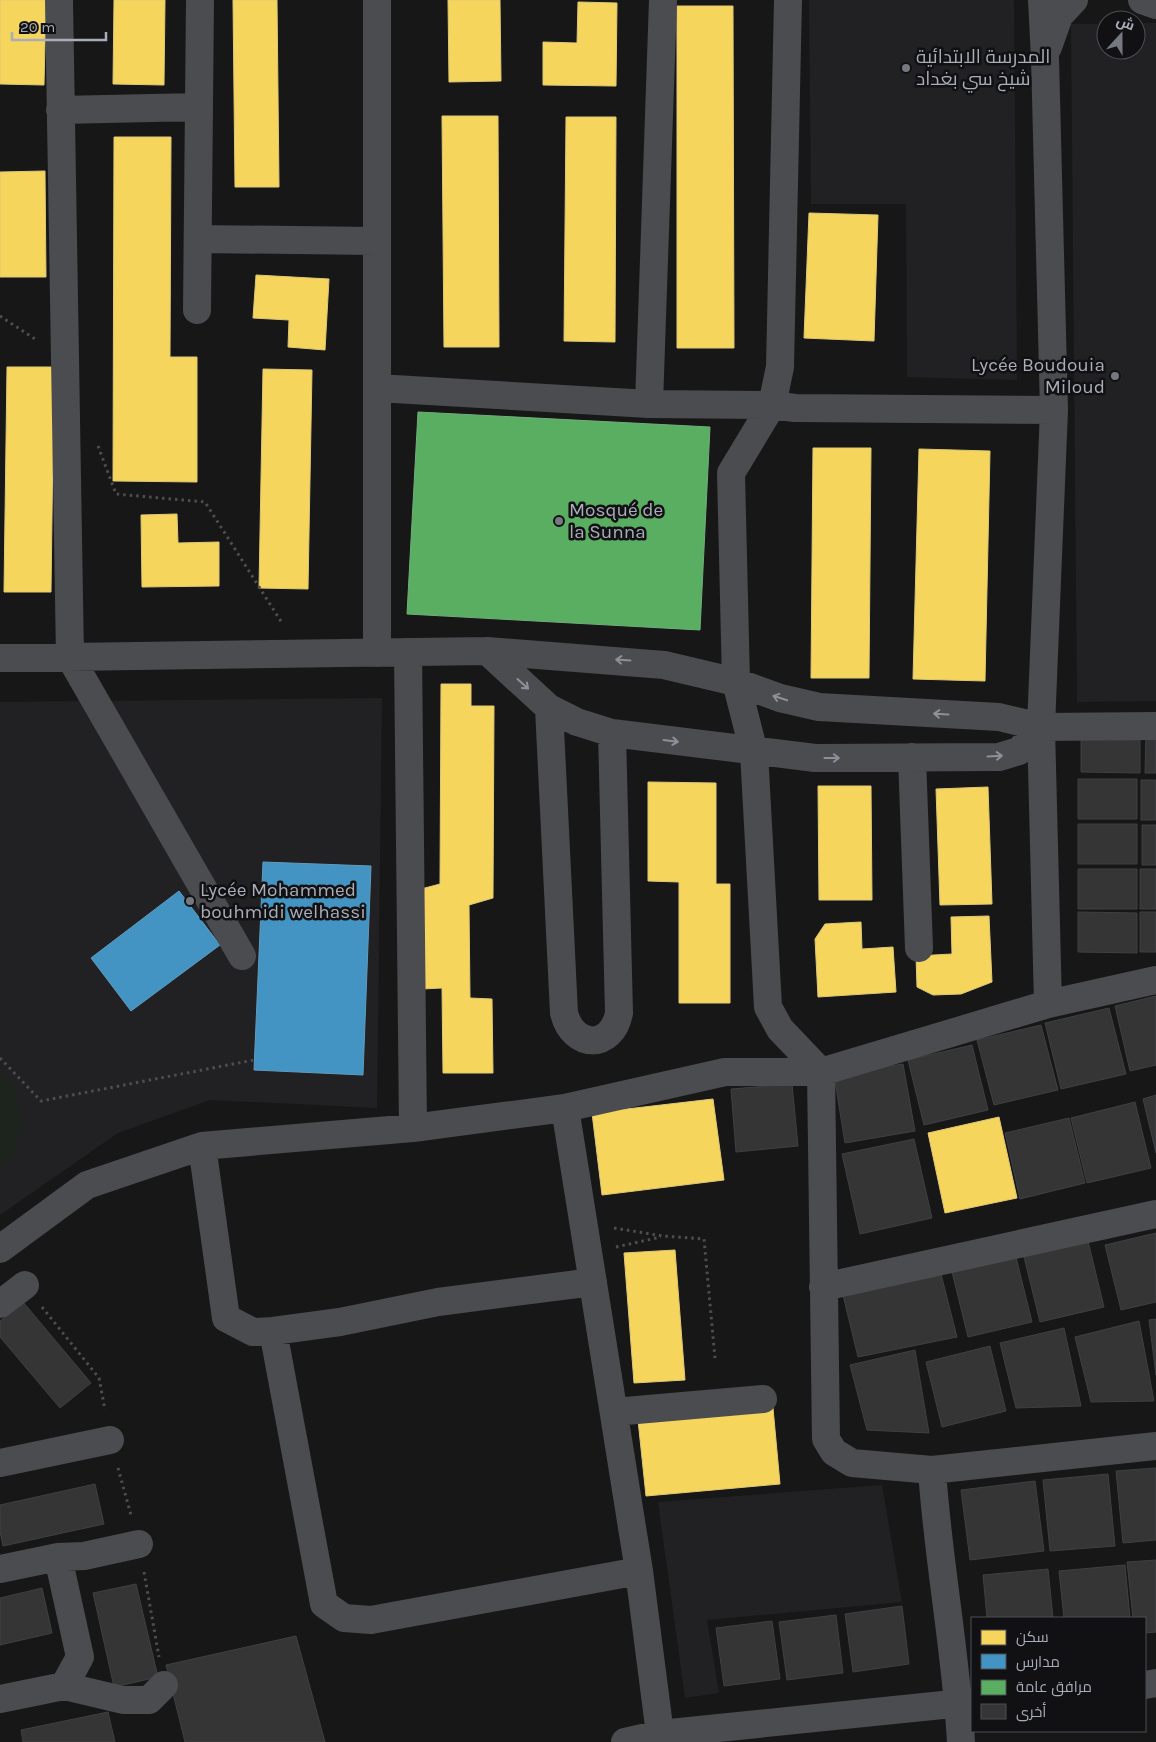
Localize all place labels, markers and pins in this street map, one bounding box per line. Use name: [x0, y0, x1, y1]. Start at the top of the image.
place label: المدرسة الابتدائية شيخ سي بغداد: [916, 46, 1050, 93]
marker: المدرسة الابتدائية شيخ سي بغداد: [900, 62, 912, 74]
place label: Lycée Boudouia Miloud: [971, 354, 1105, 398]
marker: Lycée Boudouia Miloud: [1109, 370, 1121, 382]
place label: Mosqué de la Sunna: [569, 499, 663, 543]
marker: Mosqué de la Sunna: [553, 515, 565, 527]
place label: Lycée Mohammed bouhmidi welhassi: [200, 879, 366, 923]
marker: Lycée Mohammed bouhmidi welhassi: [184, 895, 196, 907]

